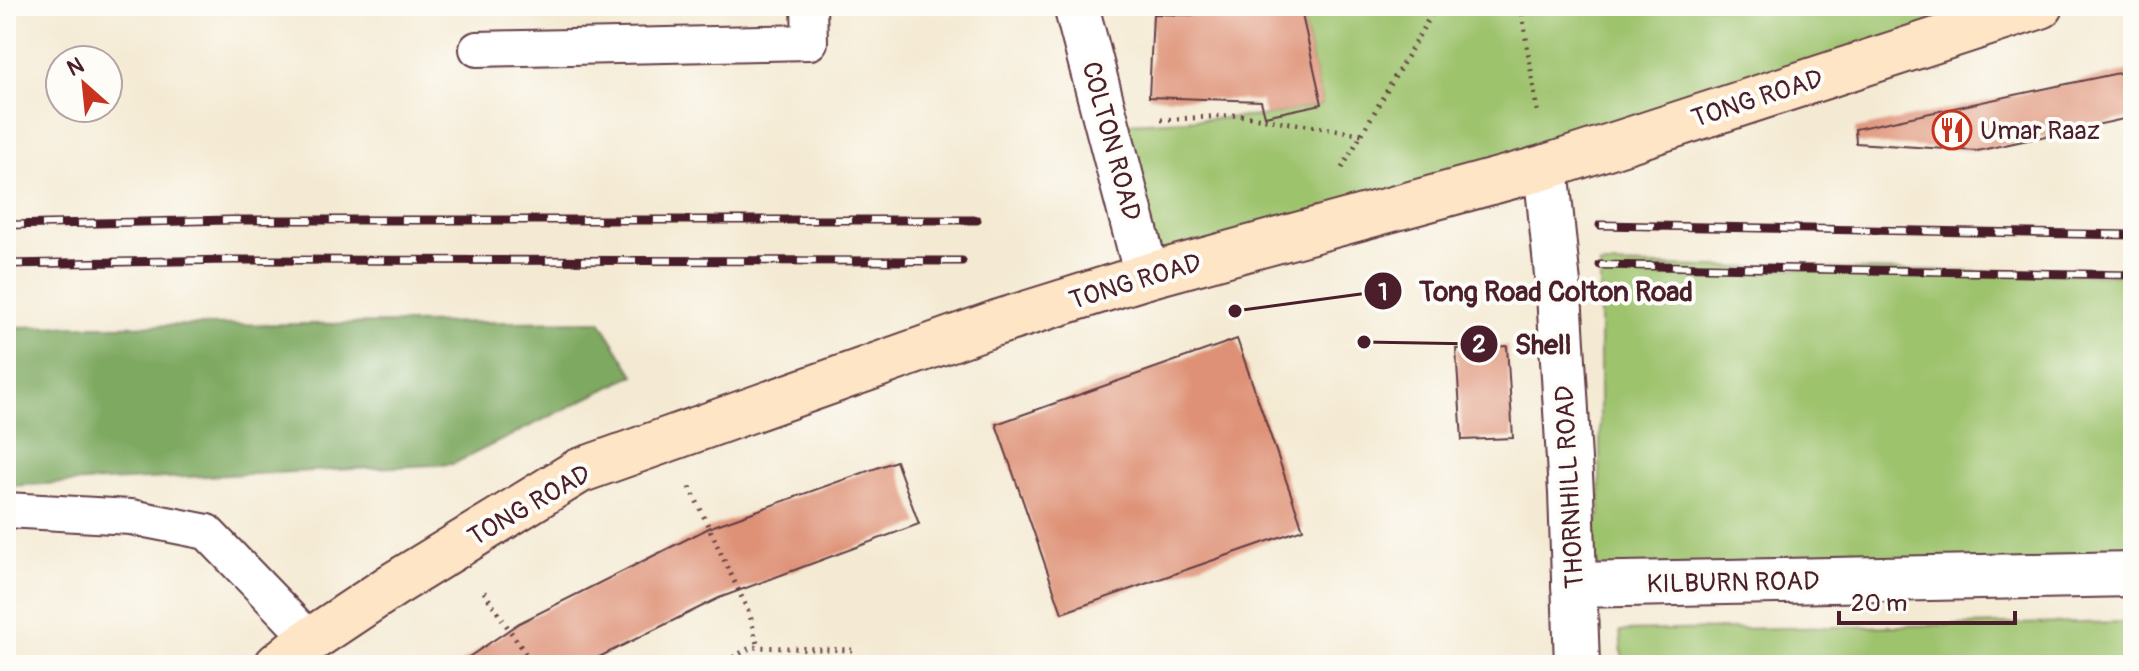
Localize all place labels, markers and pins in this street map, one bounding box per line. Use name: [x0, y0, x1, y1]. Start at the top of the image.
restaurant icon: Umar Raaz: [1931, 109, 1973, 151]
place label: Umar Raaz: [1980, 115, 2100, 147]
callout: Tong Road Colton Road: [1363, 265, 1709, 317]
callout: Shell: [1459, 318, 1587, 370]

